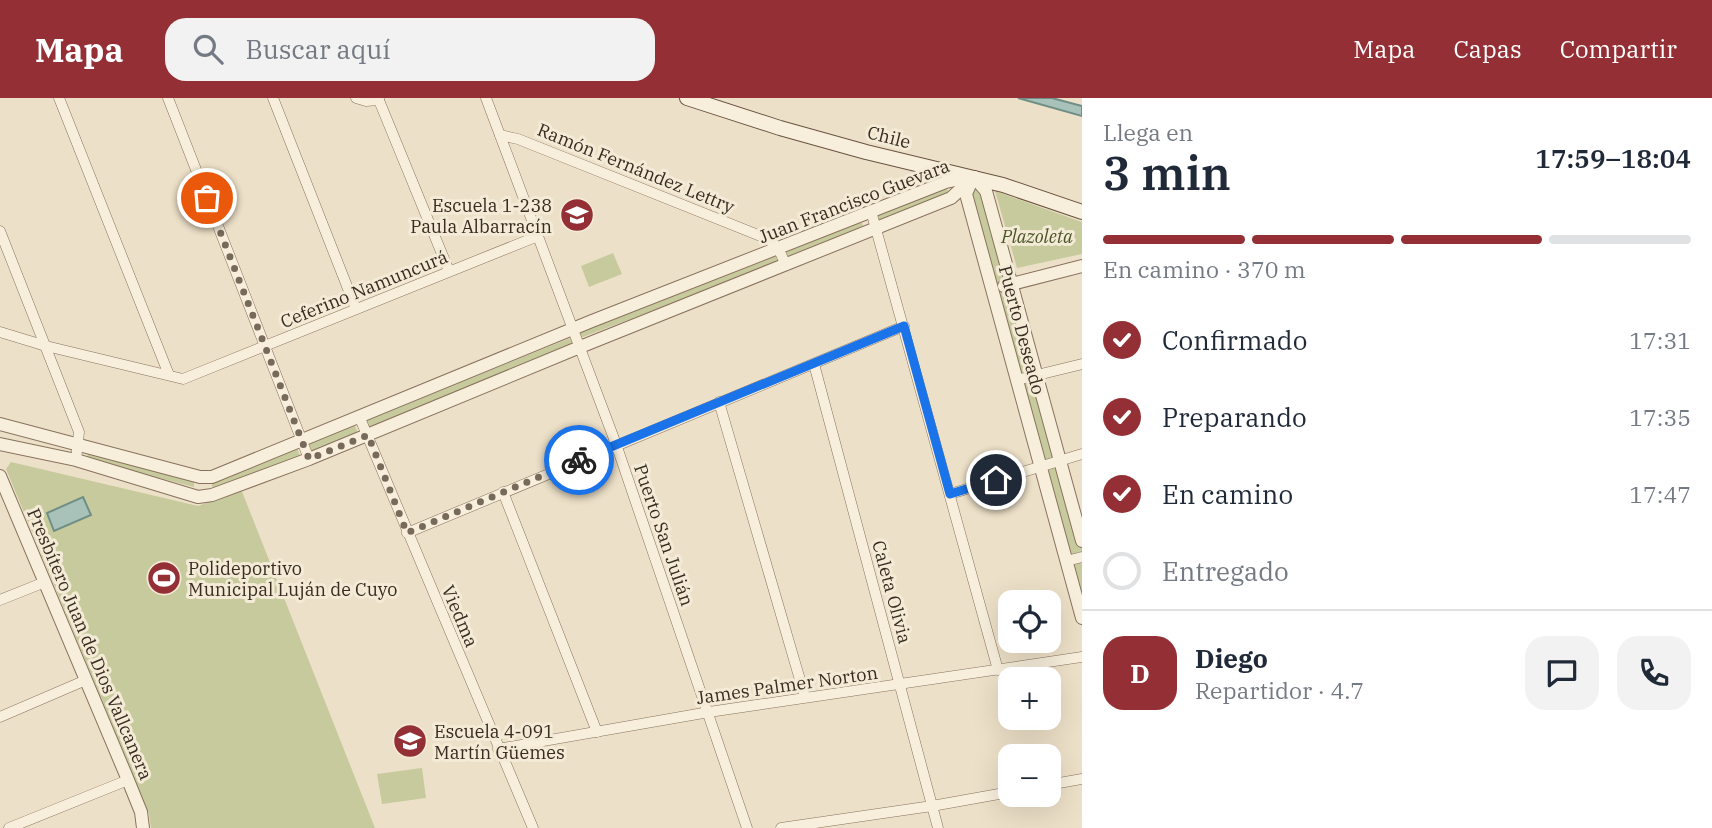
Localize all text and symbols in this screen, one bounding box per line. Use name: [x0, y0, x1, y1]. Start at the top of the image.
search box: [165, 18, 655, 81]
text: Mapa: [35, 28, 123, 71]
icon: search: [189, 30, 227, 68]
text: Buscar aquí: [245, 32, 391, 66]
text: Mapa: [1353, 33, 1415, 65]
text: Capas: [1453, 33, 1522, 65]
text: Compartir: [1560, 33, 1677, 65]
text: Llega en: [1103, 117, 1193, 147]
street label: Ramón Fernández Lettry: [534, 118, 738, 218]
street label: Chile: [865, 121, 913, 153]
text: 17:59–18:04: [1535, 141, 1691, 175]
text: 3 min: [1103, 143, 1231, 203]
street label: Juan Francisco Guevara: [755, 154, 953, 248]
pin: [177, 168, 237, 228]
icon: bag: [188, 179, 226, 217]
place label: Escuela 1-238 Paula Albarracín: [410, 194, 552, 238]
school or university icon: Escuela 1-238 Paula Albarracín: [558, 196, 596, 234]
park label: Plazoleta: [1000, 225, 1073, 248]
street label: Ceferino Namuncurá: [277, 245, 451, 333]
text: En camino · 370 m: [1103, 254, 1306, 284]
street label: Puerto Deseado: [994, 263, 1050, 397]
icon: check: [1103, 321, 1141, 359]
text: Confirmado: [1162, 323, 1307, 357]
text: 17:31: [1629, 325, 1691, 355]
icon: check: [1103, 398, 1141, 436]
text: Preparando: [1162, 400, 1307, 434]
text: 17:35: [1629, 402, 1691, 432]
courier: [544, 425, 614, 495]
icon: bike: [560, 441, 598, 479]
pin: [966, 450, 1026, 510]
street label: Puerto San Julián: [629, 461, 699, 609]
icon: home: [977, 461, 1015, 499]
icon: check: [1103, 475, 1141, 513]
text: En camino: [1162, 477, 1293, 511]
text: 17:47: [1629, 479, 1691, 509]
street label: Presbítero Juan de Dios Vallcanera: [22, 505, 158, 783]
street label: Caleta Olivia: [867, 538, 917, 646]
text: Entregado: [1162, 554, 1289, 588]
place label: Polideportivo Municipal Luján de Cuyo: [188, 557, 397, 601]
sports icon: Polideportivo Municipal Luján de Cuyo: [145, 559, 183, 597]
street label: Viedma: [437, 582, 483, 651]
map controls: [998, 590, 1061, 807]
button: locate: [998, 590, 1061, 653]
button: chat: [1525, 636, 1599, 710]
button: phone: [1617, 636, 1691, 710]
text: Diego: [1195, 641, 1268, 675]
text: D: [1130, 656, 1150, 690]
street label: James Palmer Norton: [695, 661, 879, 709]
button: +: [998, 667, 1061, 730]
text: Repartidor · 4.7: [1195, 675, 1364, 705]
place label: Escuela 4-091 Martín Güemes: [434, 720, 565, 764]
school or university icon: Escuela 4-091 Martín Güemes: [391, 722, 429, 760]
button: −: [998, 744, 1061, 807]

